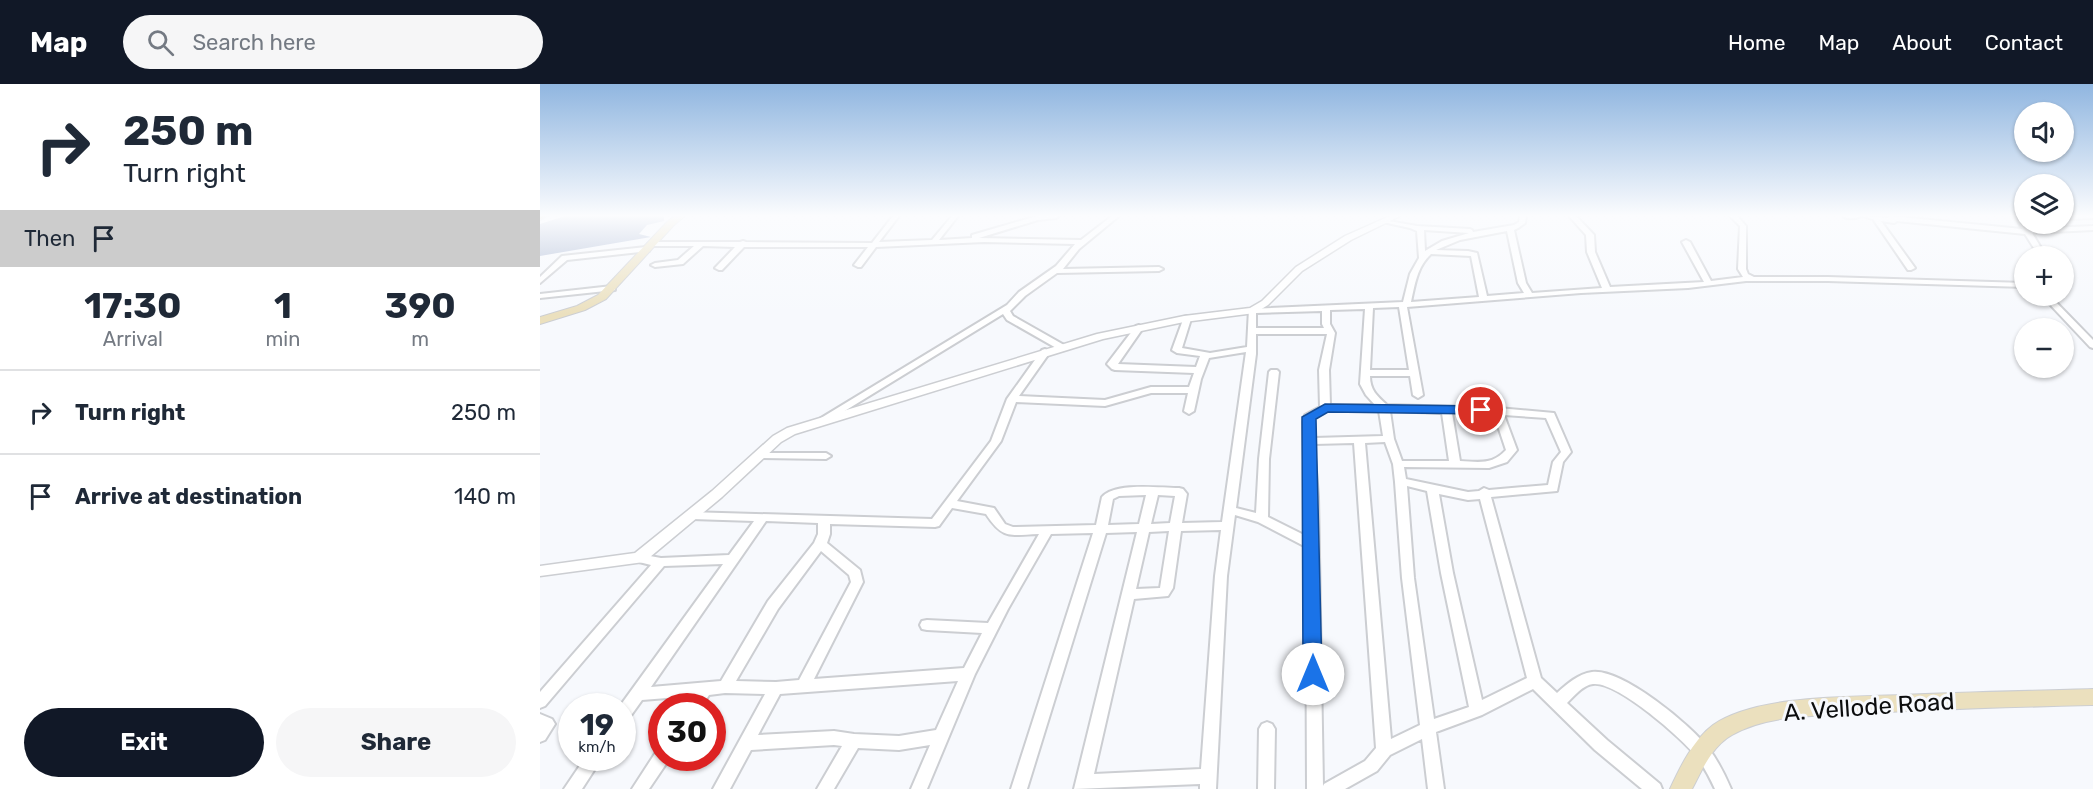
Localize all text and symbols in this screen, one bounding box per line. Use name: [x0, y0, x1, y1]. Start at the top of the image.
search box: [123, 15, 543, 69]
text: Map: [30, 26, 87, 59]
icon: search: [144, 26, 177, 59]
text: Search here: [192, 29, 316, 56]
text: Home: [1728, 30, 1785, 55]
text: Map: [1818, 30, 1859, 55]
text: About: [1892, 30, 1952, 55]
text: Contact: [1985, 30, 2063, 55]
map controls: [2014, 102, 2074, 378]
button: sound: [2014, 102, 2074, 162]
text: 250 m: [123, 106, 253, 156]
icon: right: [24, 108, 102, 186]
text: Turn right: [123, 157, 246, 189]
button: layers: [2014, 174, 2074, 234]
icon: arrive: [87, 222, 120, 255]
text: Then: [24, 225, 75, 252]
button: +: [2014, 246, 2074, 306]
text: 17:30: [84, 284, 181, 327]
text: 1: [274, 284, 292, 327]
text: 390: [385, 284, 456, 327]
button: −: [2014, 318, 2074, 378]
text: Arrival: [103, 327, 163, 351]
text: min: [266, 327, 300, 351]
text: m: [411, 327, 429, 351]
pin: [1455, 384, 1506, 435]
icon: arrive: [1464, 393, 1497, 426]
icon: right: [24, 396, 57, 429]
text: Turn right: [75, 399, 185, 426]
text: 250 m: [451, 399, 516, 426]
icon: arrive: [24, 480, 57, 513]
text: Arrive at destination: [75, 483, 302, 510]
text: 140 m: [454, 483, 516, 510]
position arrow: [1281, 642, 1345, 706]
street label: A. Vellode Road: [1783, 687, 1955, 727]
speed limit sign: 30: [648, 693, 726, 771]
text: 19: [580, 707, 614, 743]
button: Exit: [24, 708, 264, 777]
button: Share: [276, 708, 516, 777]
text: km/h: [578, 738, 616, 756]

